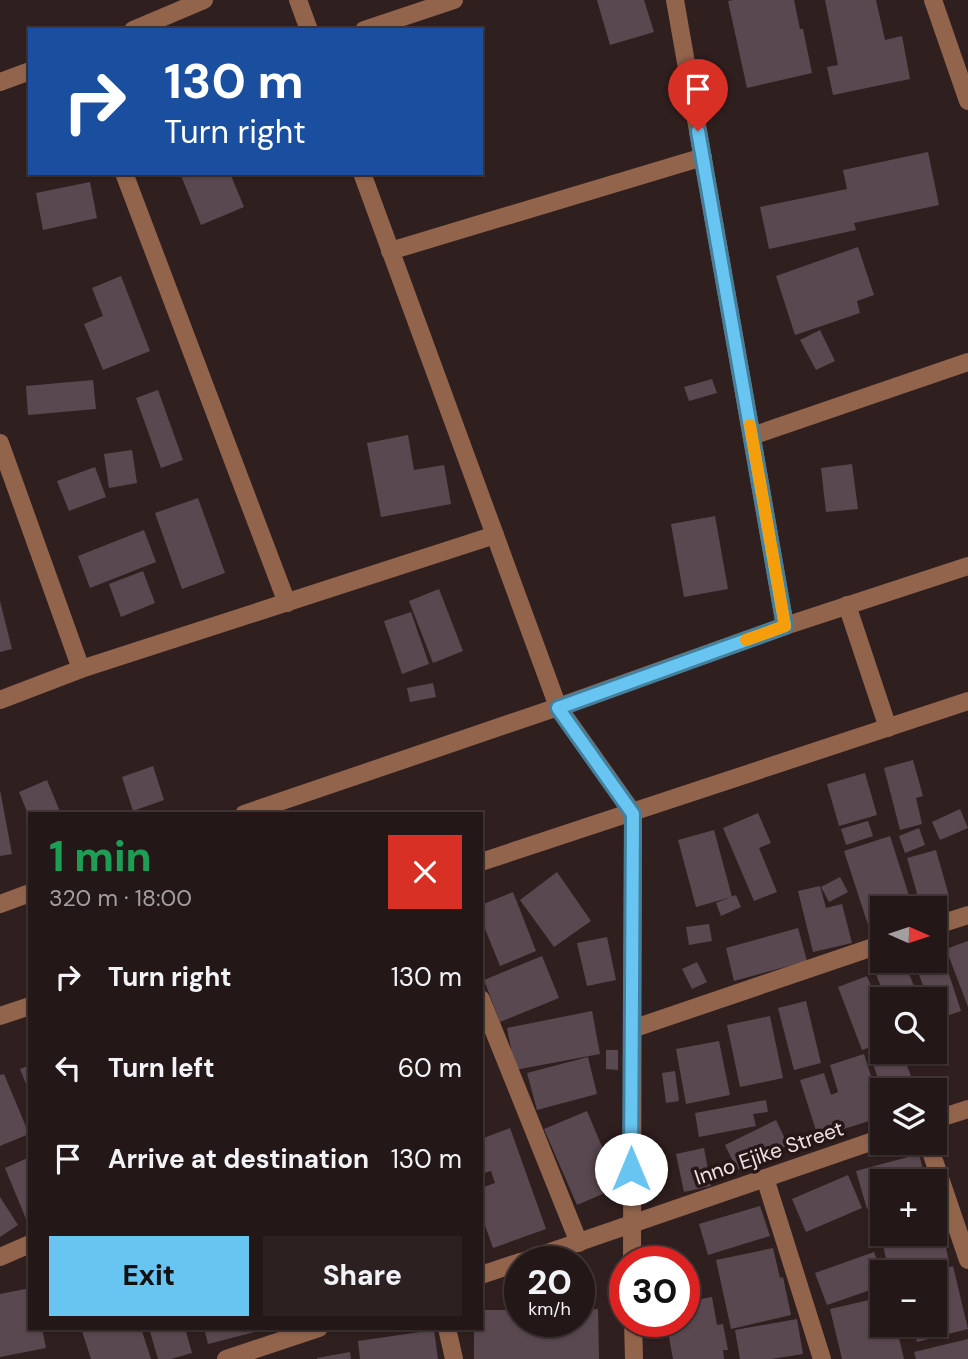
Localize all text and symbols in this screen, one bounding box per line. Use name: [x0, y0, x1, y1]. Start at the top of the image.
text: 130 m: [164, 49, 304, 113]
icon: right: [49, 56, 140, 147]
pin: [668, 59, 728, 131]
icon: arrive: [679, 70, 717, 108]
text: Turn right: [164, 111, 306, 153]
text: 1 min: [49, 829, 152, 884]
button: close: [388, 835, 462, 909]
text: 320 m · 18:00: [49, 883, 192, 913]
north arrow: [870, 896, 947, 973]
map controls: [870, 896, 947, 1337]
icon: right: [49, 958, 87, 996]
text: Turn right: [108, 960, 232, 994]
text: 130 m: [391, 960, 462, 994]
button: search: [870, 987, 947, 1064]
icon: left: [49, 1049, 87, 1087]
text: Turn left: [108, 1051, 215, 1085]
text: 60 m: [398, 1051, 462, 1085]
button: layers: [870, 1078, 947, 1155]
street label: Inno Ejike Street: [691, 1114, 847, 1192]
position arrow: [594, 1132, 668, 1206]
icon: arrive: [49, 1140, 87, 1178]
text: Arrive at destination: [108, 1142, 369, 1176]
text: 130 m: [391, 1142, 462, 1176]
button: +: [870, 1169, 947, 1246]
button: Exit: [49, 1236, 249, 1316]
button: Share: [263, 1236, 462, 1316]
speed limit sign: 30: [609, 1246, 700, 1337]
text: 20: [527, 1259, 572, 1305]
button: −: [870, 1260, 947, 1337]
text: km/h: [528, 1297, 571, 1321]

